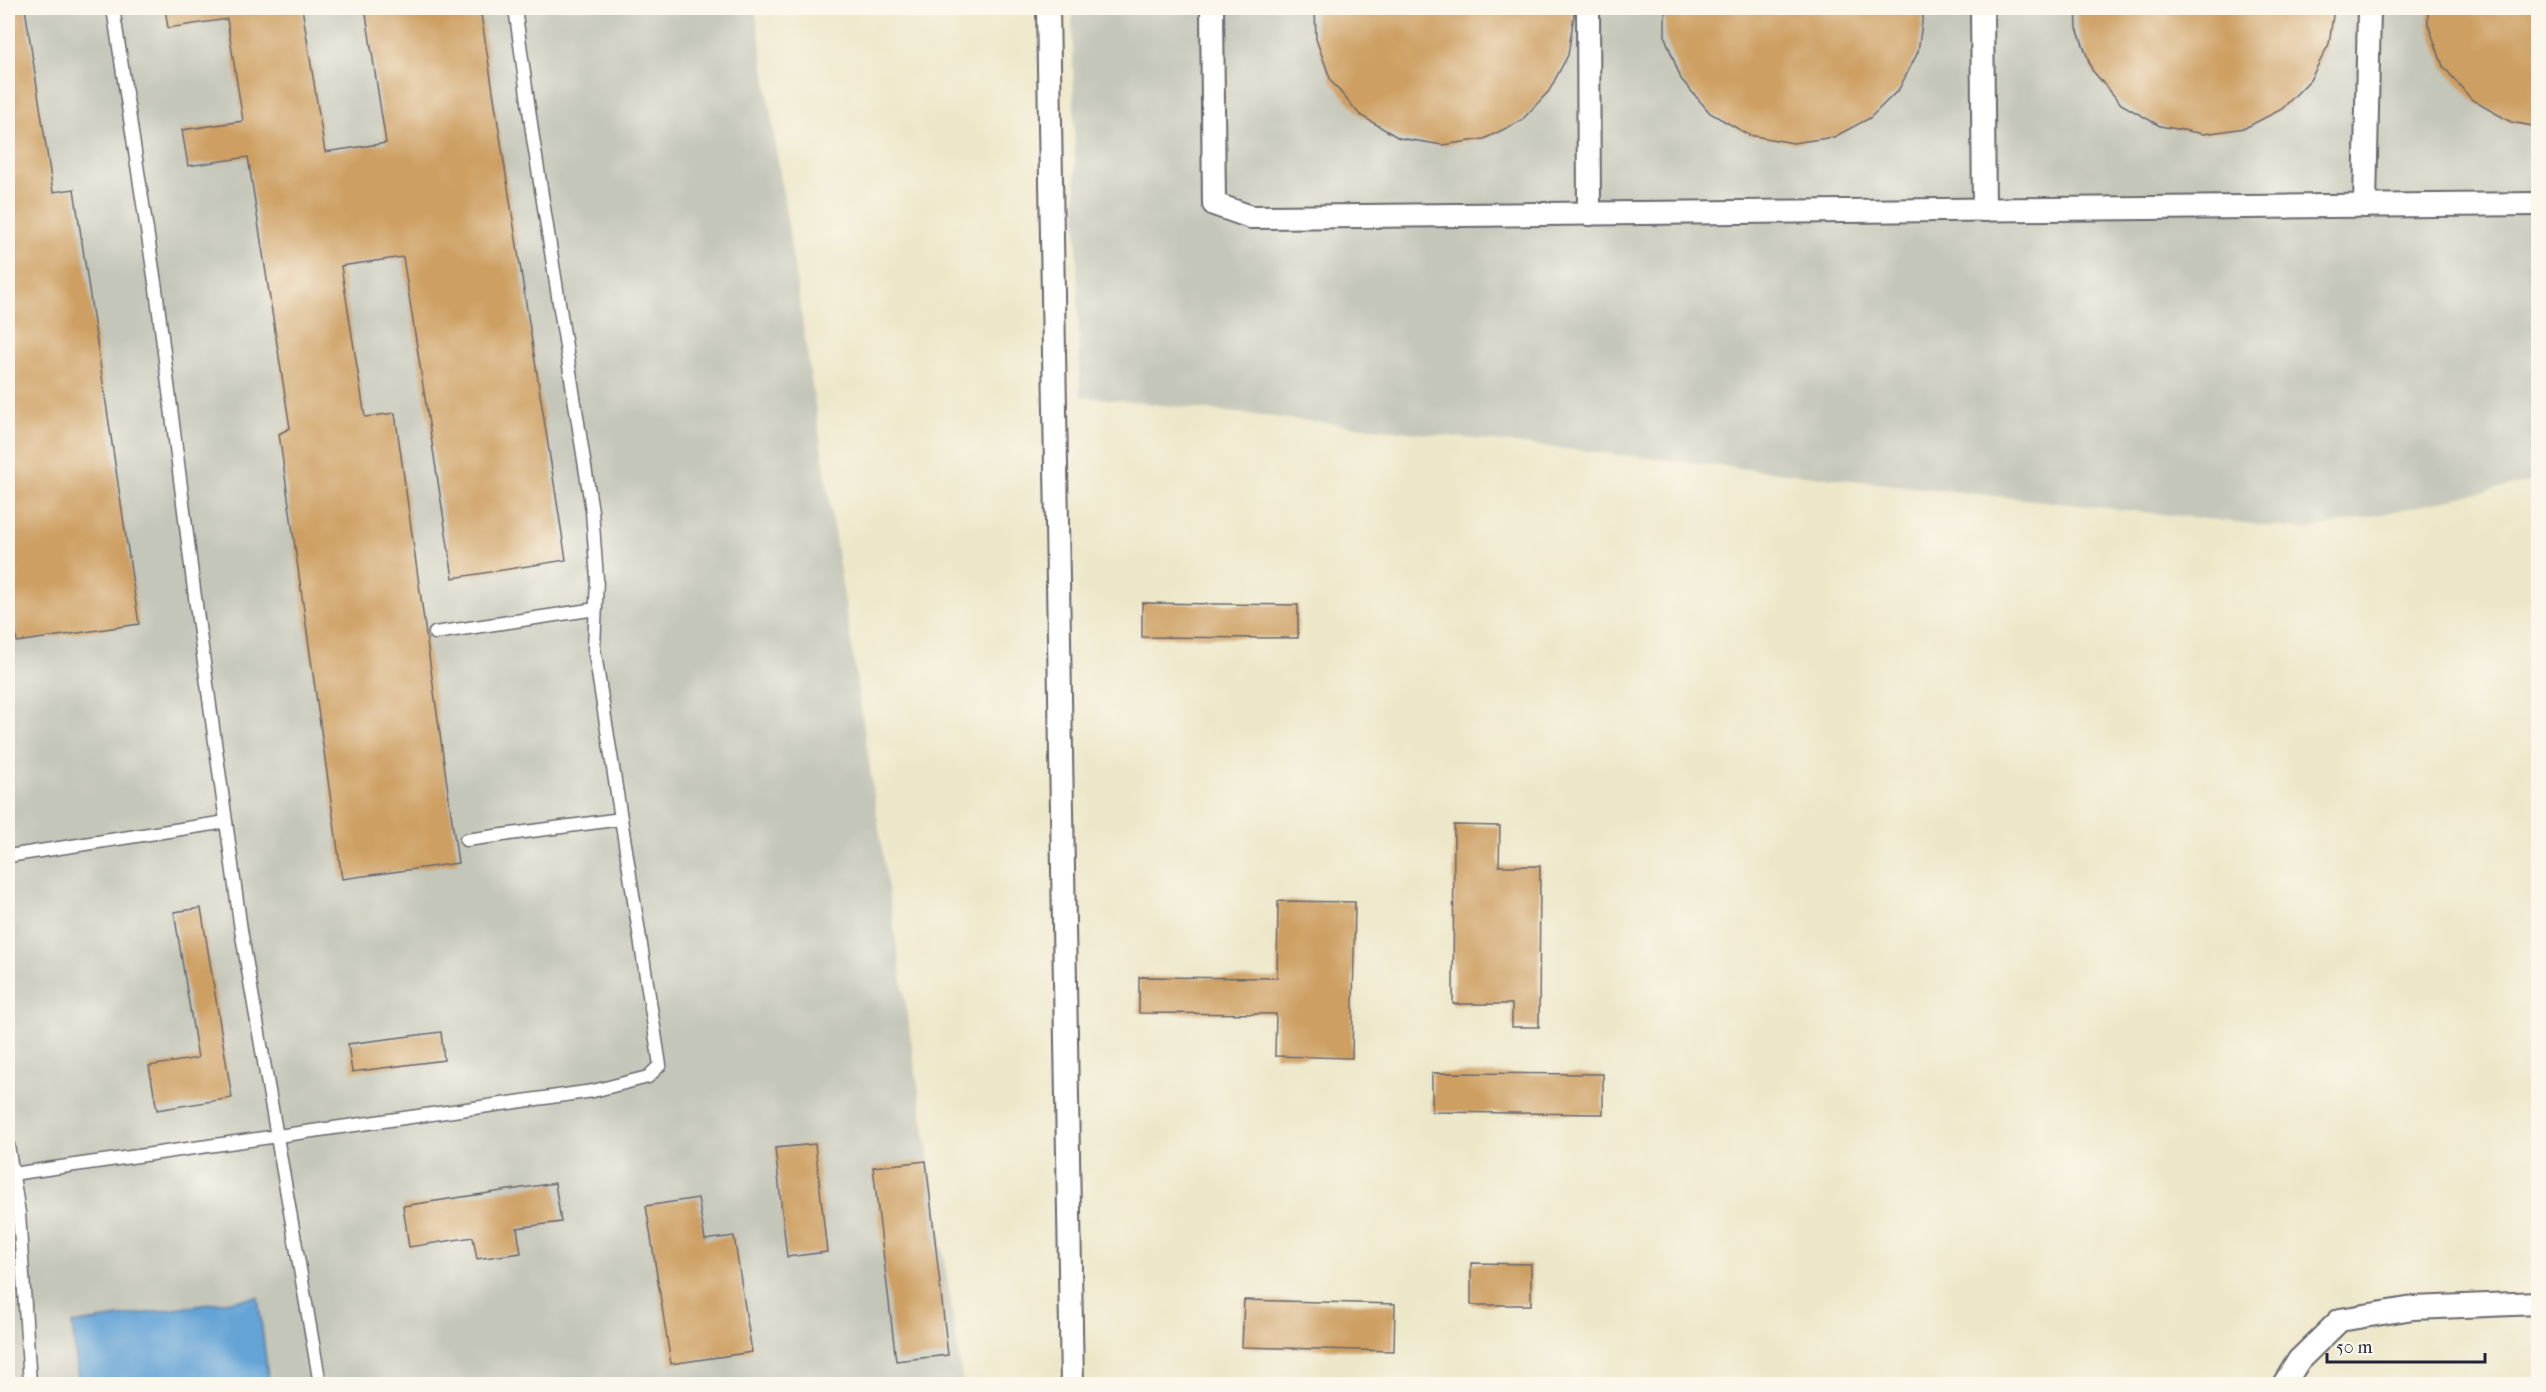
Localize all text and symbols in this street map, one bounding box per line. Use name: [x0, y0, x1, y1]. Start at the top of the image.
scale bar: [2327, 1326, 2484, 1364]
text: 50 m: [2336, 1337, 2373, 1358]

